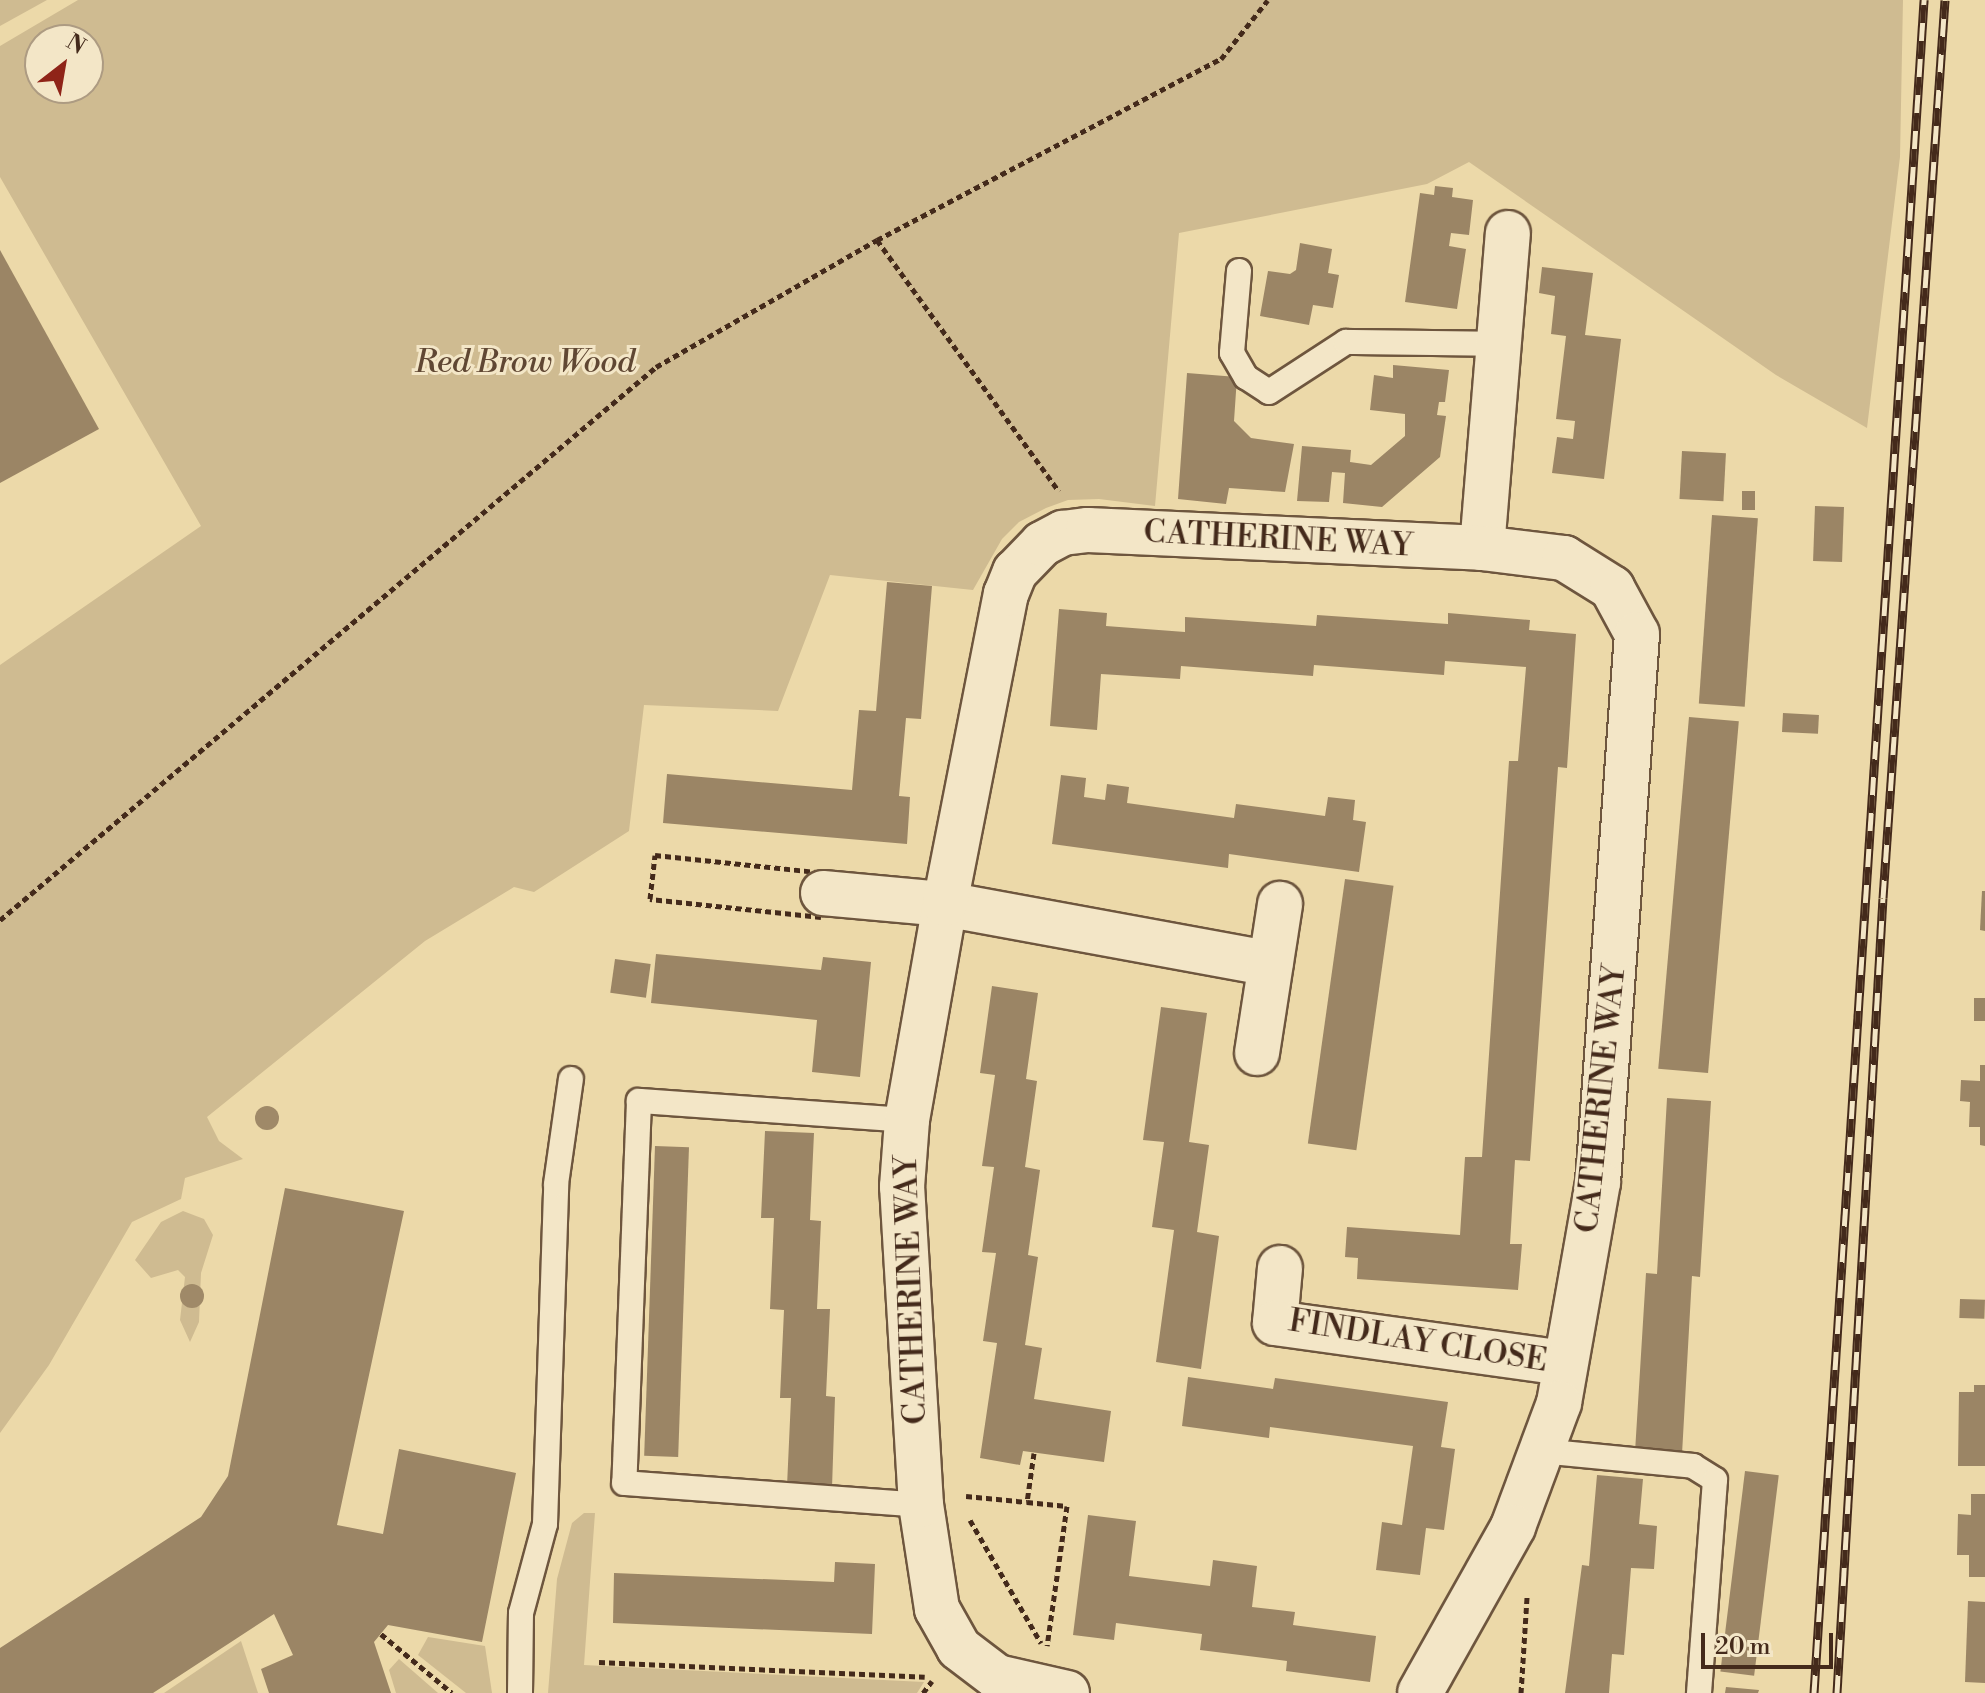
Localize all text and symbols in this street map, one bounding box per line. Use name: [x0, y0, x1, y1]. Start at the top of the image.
north arrow: [24, 24, 104, 104]
text: N: [61, 29, 90, 61]
park label: Red Brow Wood: [415, 343, 635, 381]
street label: CATHERINE WAY: [1143, 513, 1413, 565]
street label: CATHERINE WAY: [1568, 963, 1634, 1235]
street label: CATHERINE WAY: [887, 1155, 935, 1425]
street label: FINDLAY CLOSE: [1286, 1302, 1550, 1380]
scale bar: [1705, 1617, 1837, 1667]
text: 20 m: [1715, 1632, 1771, 1662]

